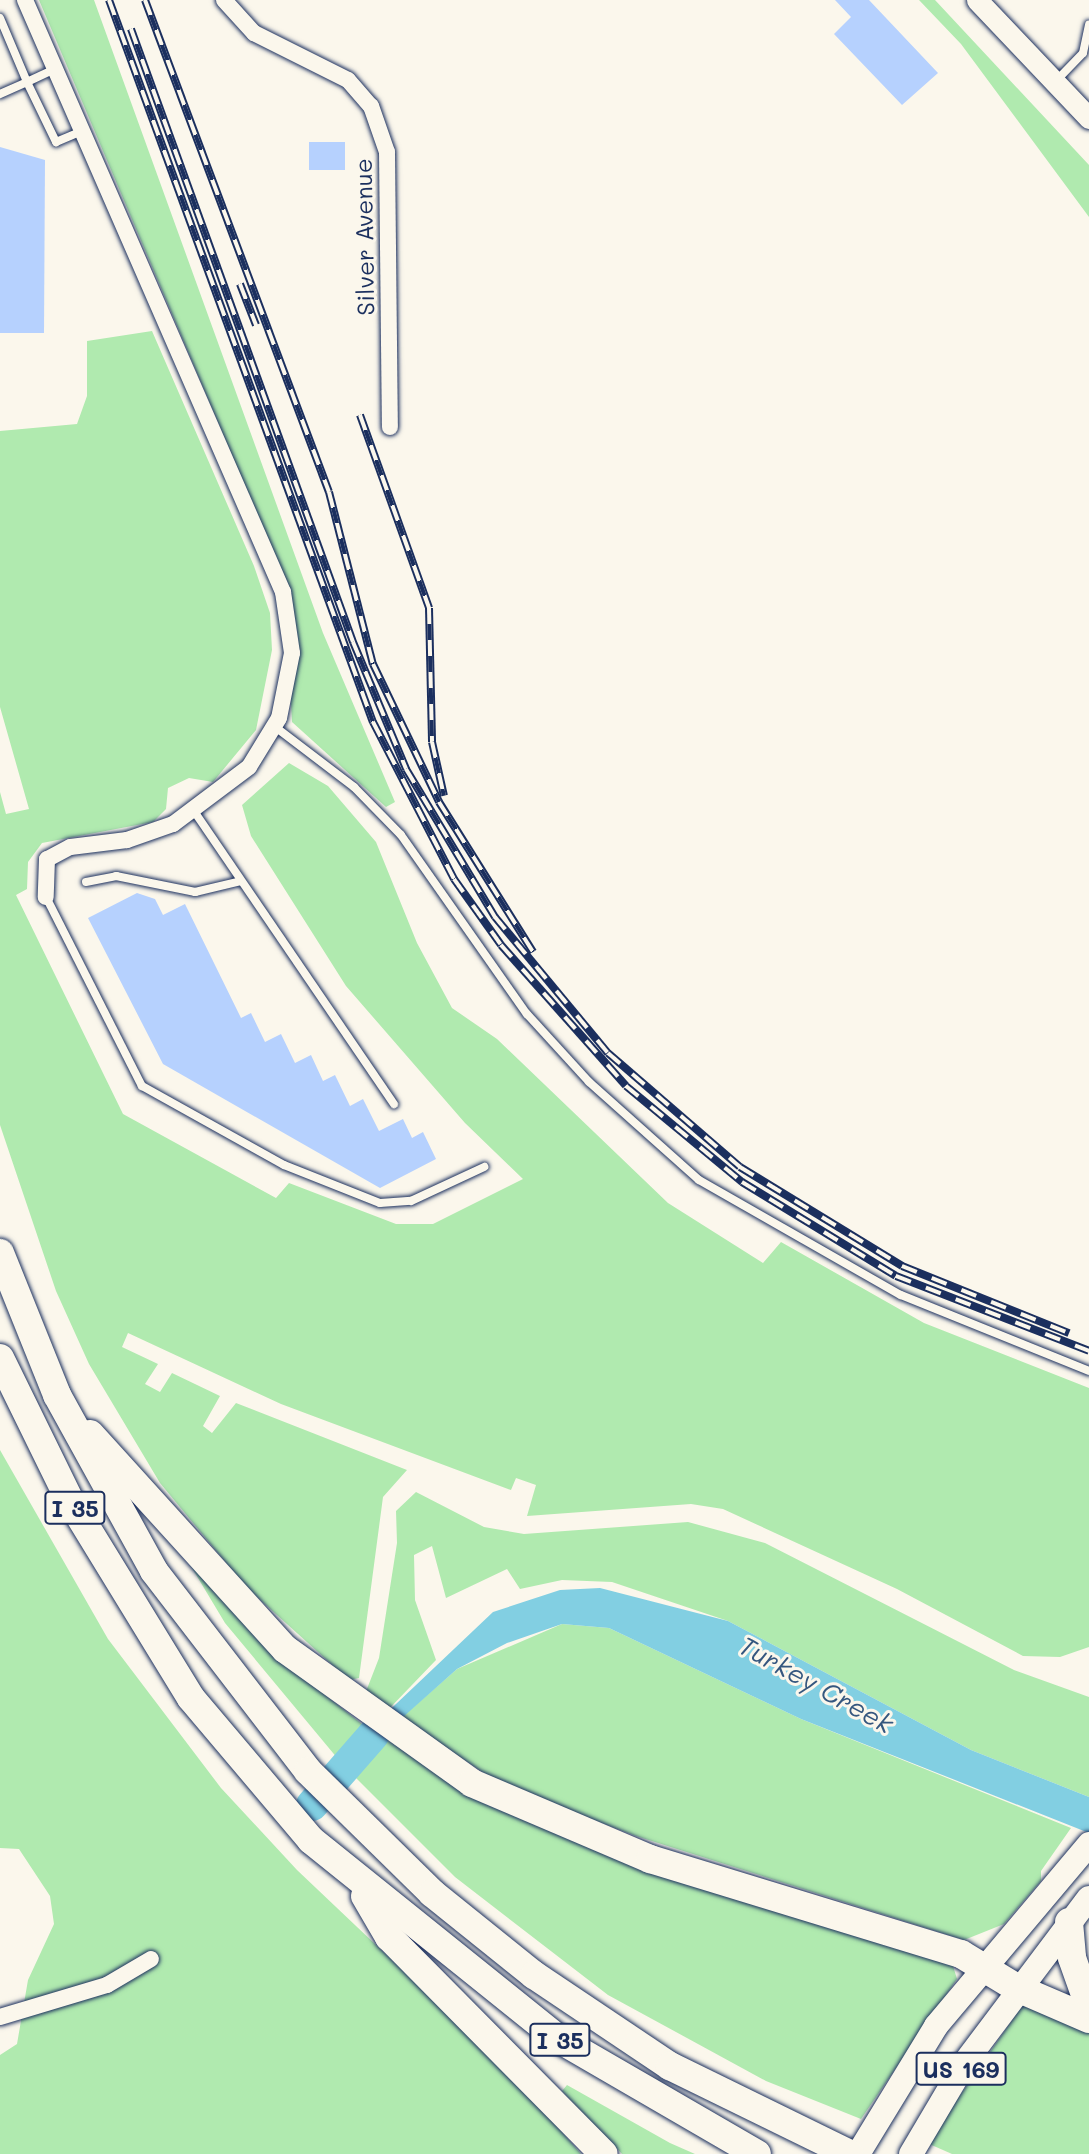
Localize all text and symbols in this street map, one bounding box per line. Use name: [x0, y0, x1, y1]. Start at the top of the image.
street label: Silver Avenue: [348, 158, 380, 316]
road number: I 35: [43, 1488, 106, 1527]
water label: Turkey Creek: [734, 1630, 898, 1740]
road number: I 35: [528, 2021, 592, 2060]
road number: US 169: [916, 2050, 1006, 2088]

